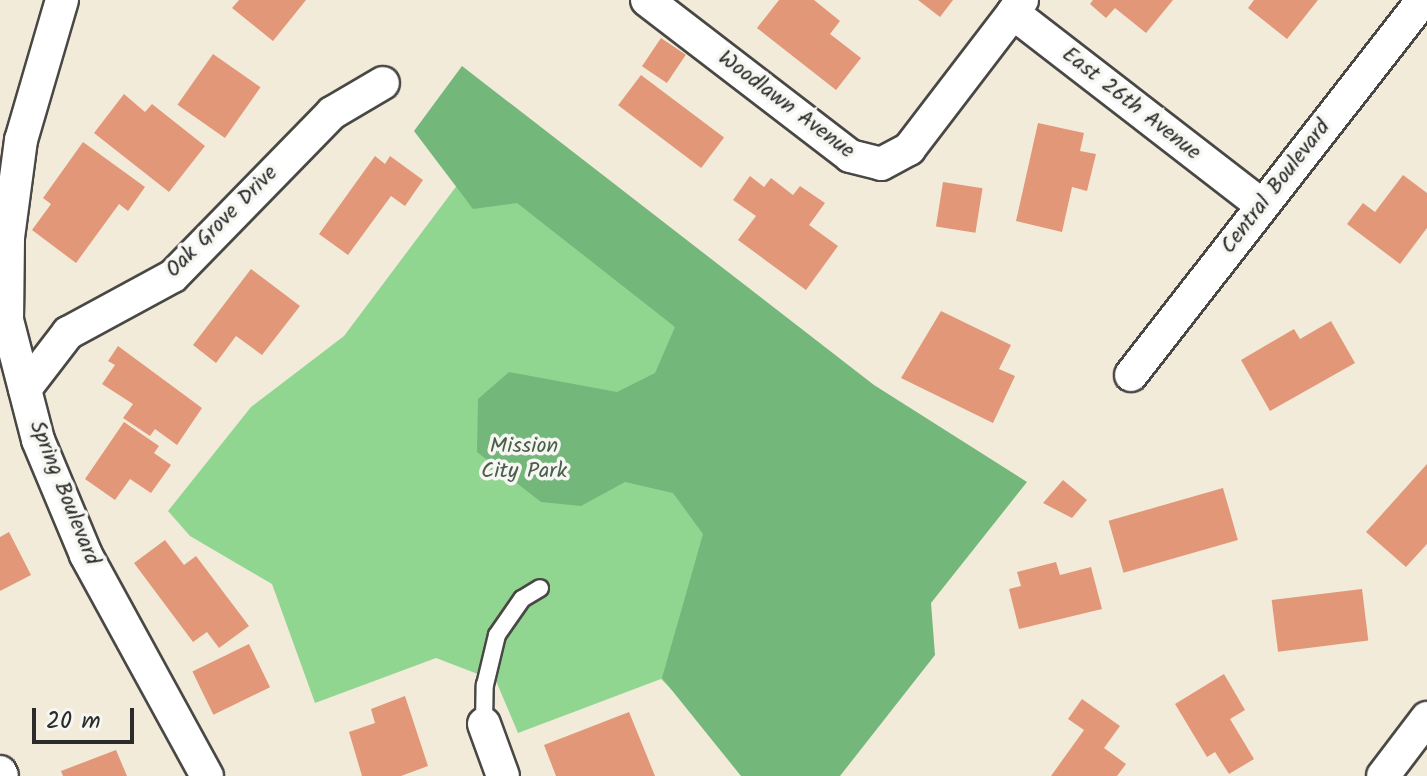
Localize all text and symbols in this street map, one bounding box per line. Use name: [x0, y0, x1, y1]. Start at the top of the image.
street label: East 26th Avenue: [1056, 42, 1206, 166]
street label: Woodlawn Avenue: [713, 45, 859, 165]
street label: Central Boulevard: [1215, 115, 1337, 259]
street label: Oak Grove Drive: [161, 161, 283, 283]
street label: Spring Boulevard: [23, 417, 105, 569]
park label: Mission City Park: [481, 433, 567, 484]
scale bar: [36, 692, 138, 742]
text: 20 m: [46, 702, 101, 741]

